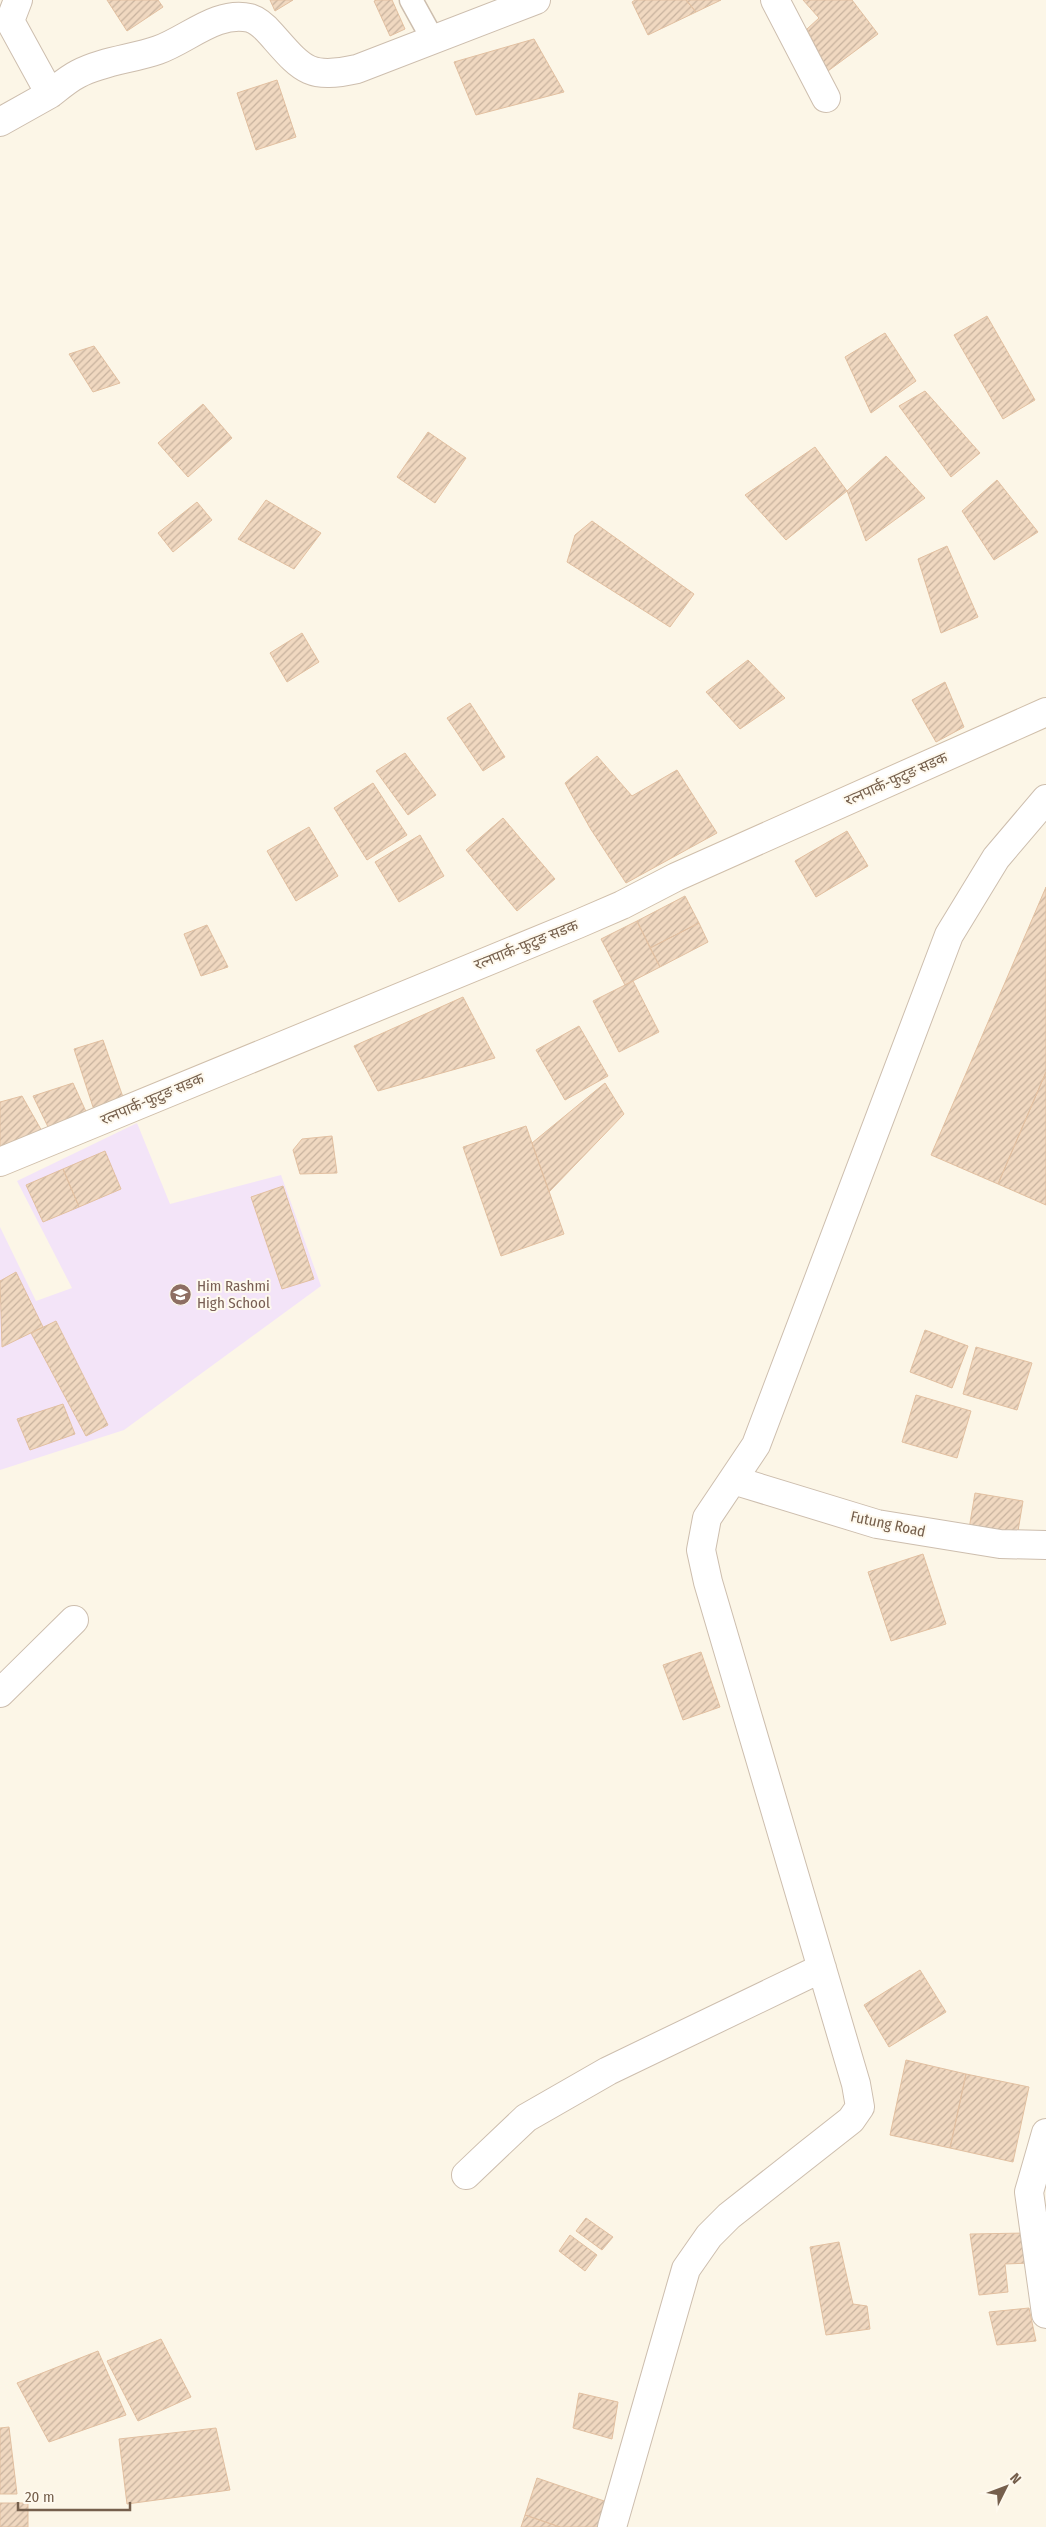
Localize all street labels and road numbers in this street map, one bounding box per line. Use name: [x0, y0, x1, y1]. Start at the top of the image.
street label: रत्नपार्क-फुटुङ सडक: [842, 748, 951, 811]
street label: रत्नपार्क-फुटुङ सडक: [471, 916, 581, 975]
street label: रत्नपार्क-फुटुङ सडक: [98, 1069, 207, 1130]
street label: Futung Road: [849, 1507, 927, 1541]

